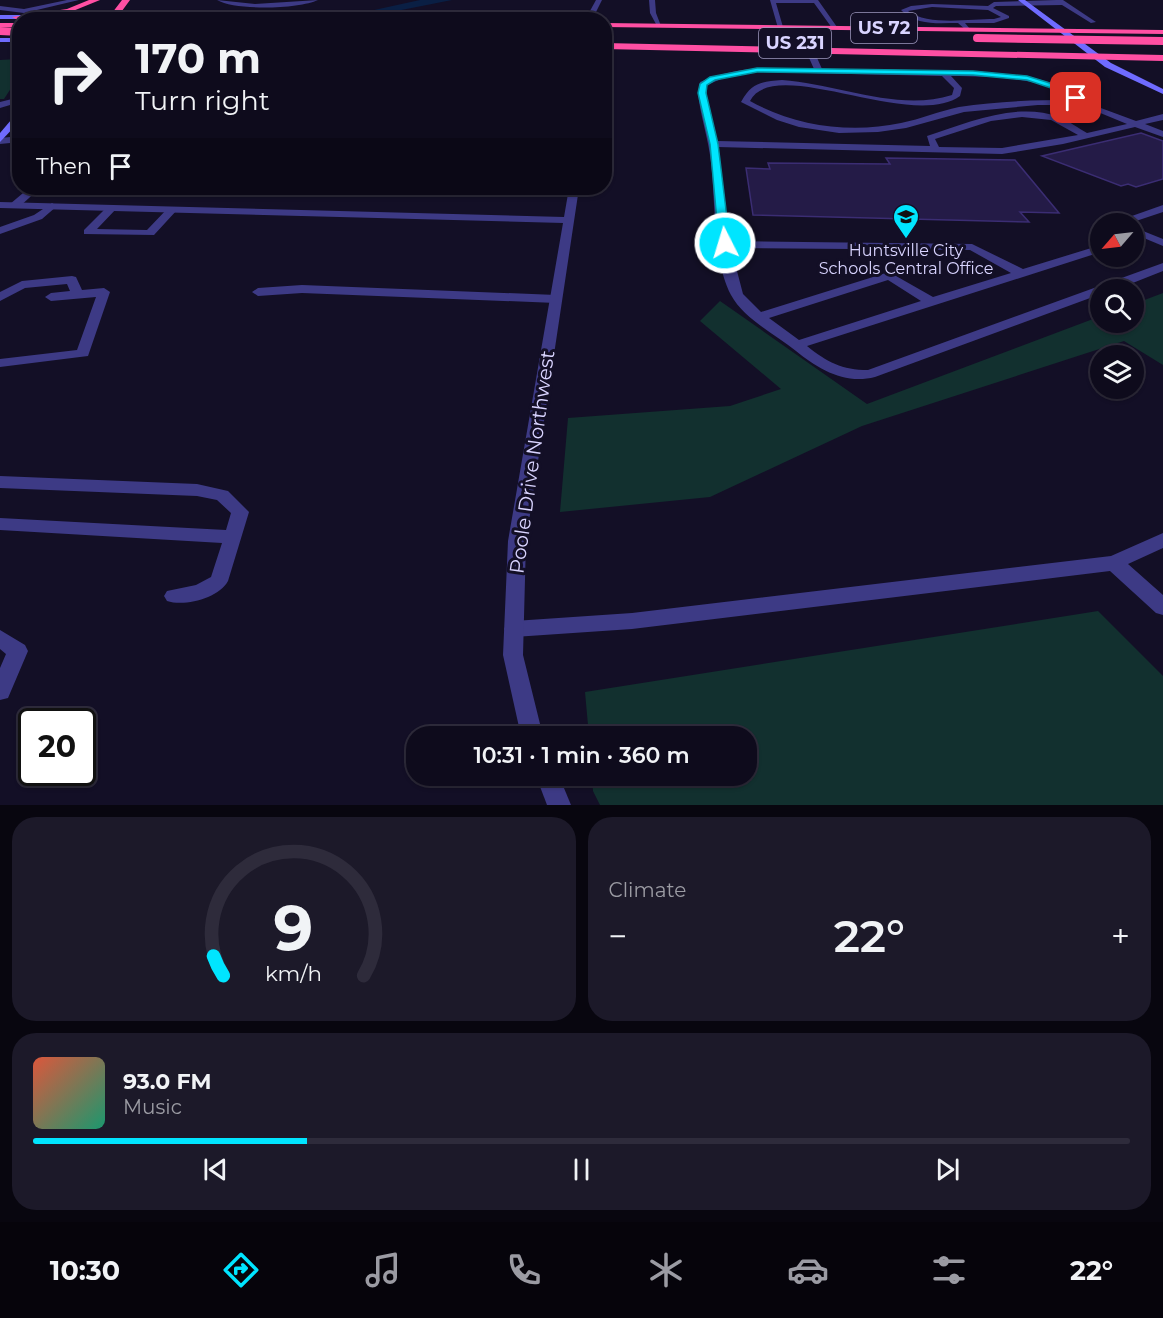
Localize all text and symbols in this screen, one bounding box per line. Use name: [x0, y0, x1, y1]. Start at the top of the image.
road number: US 72: [851, 13, 917, 43]
road number: US 231: [759, 28, 831, 58]
text: 170 m: [135, 32, 261, 84]
icon: right: [36, 36, 114, 114]
pin: [1050, 72, 1101, 123]
icon: arrive: [1059, 81, 1092, 114]
text: Turn right: [135, 84, 270, 117]
icon: arrive: [104, 150, 137, 183]
text: Then: [36, 153, 92, 180]
school or university icon: Huntsville City Schools Central Office: [891, 202, 921, 240]
position arrow: [693, 211, 757, 275]
north arrow: [1090, 213, 1144, 267]
map controls: [1090, 213, 1144, 399]
place label: Huntsville City Schools Central Office: [819, 241, 993, 278]
button: search: [1090, 279, 1144, 333]
button: layers: [1090, 345, 1144, 399]
street label: Poole Drive Northwest: [504, 349, 560, 575]
speed limit sign: 20: [18, 708, 96, 786]
text: 10:31 · 1 min · 360 m: [473, 742, 690, 769]
text: Climate: [609, 878, 686, 902]
text: 9: [274, 890, 314, 966]
text: 22°: [834, 908, 905, 963]
text: −: [609, 916, 627, 956]
text: +: [1111, 916, 1130, 956]
text: km/h: [265, 960, 322, 986]
text: 93.0 FM: [123, 1068, 212, 1095]
text: Music: [123, 1095, 182, 1119]
icon: previous: [199, 1153, 232, 1186]
icon: pause: [565, 1153, 598, 1186]
icon: next: [931, 1153, 964, 1186]
icon: directions: [220, 1249, 262, 1291]
icon: music: [362, 1249, 404, 1291]
icon: phone: [503, 1249, 545, 1291]
icon: climate: [645, 1249, 687, 1291]
icon: car: [787, 1249, 829, 1291]
icon: filters: [928, 1249, 970, 1291]
text: 10:30: [50, 1254, 120, 1287]
text: 22°: [1070, 1254, 1113, 1287]

